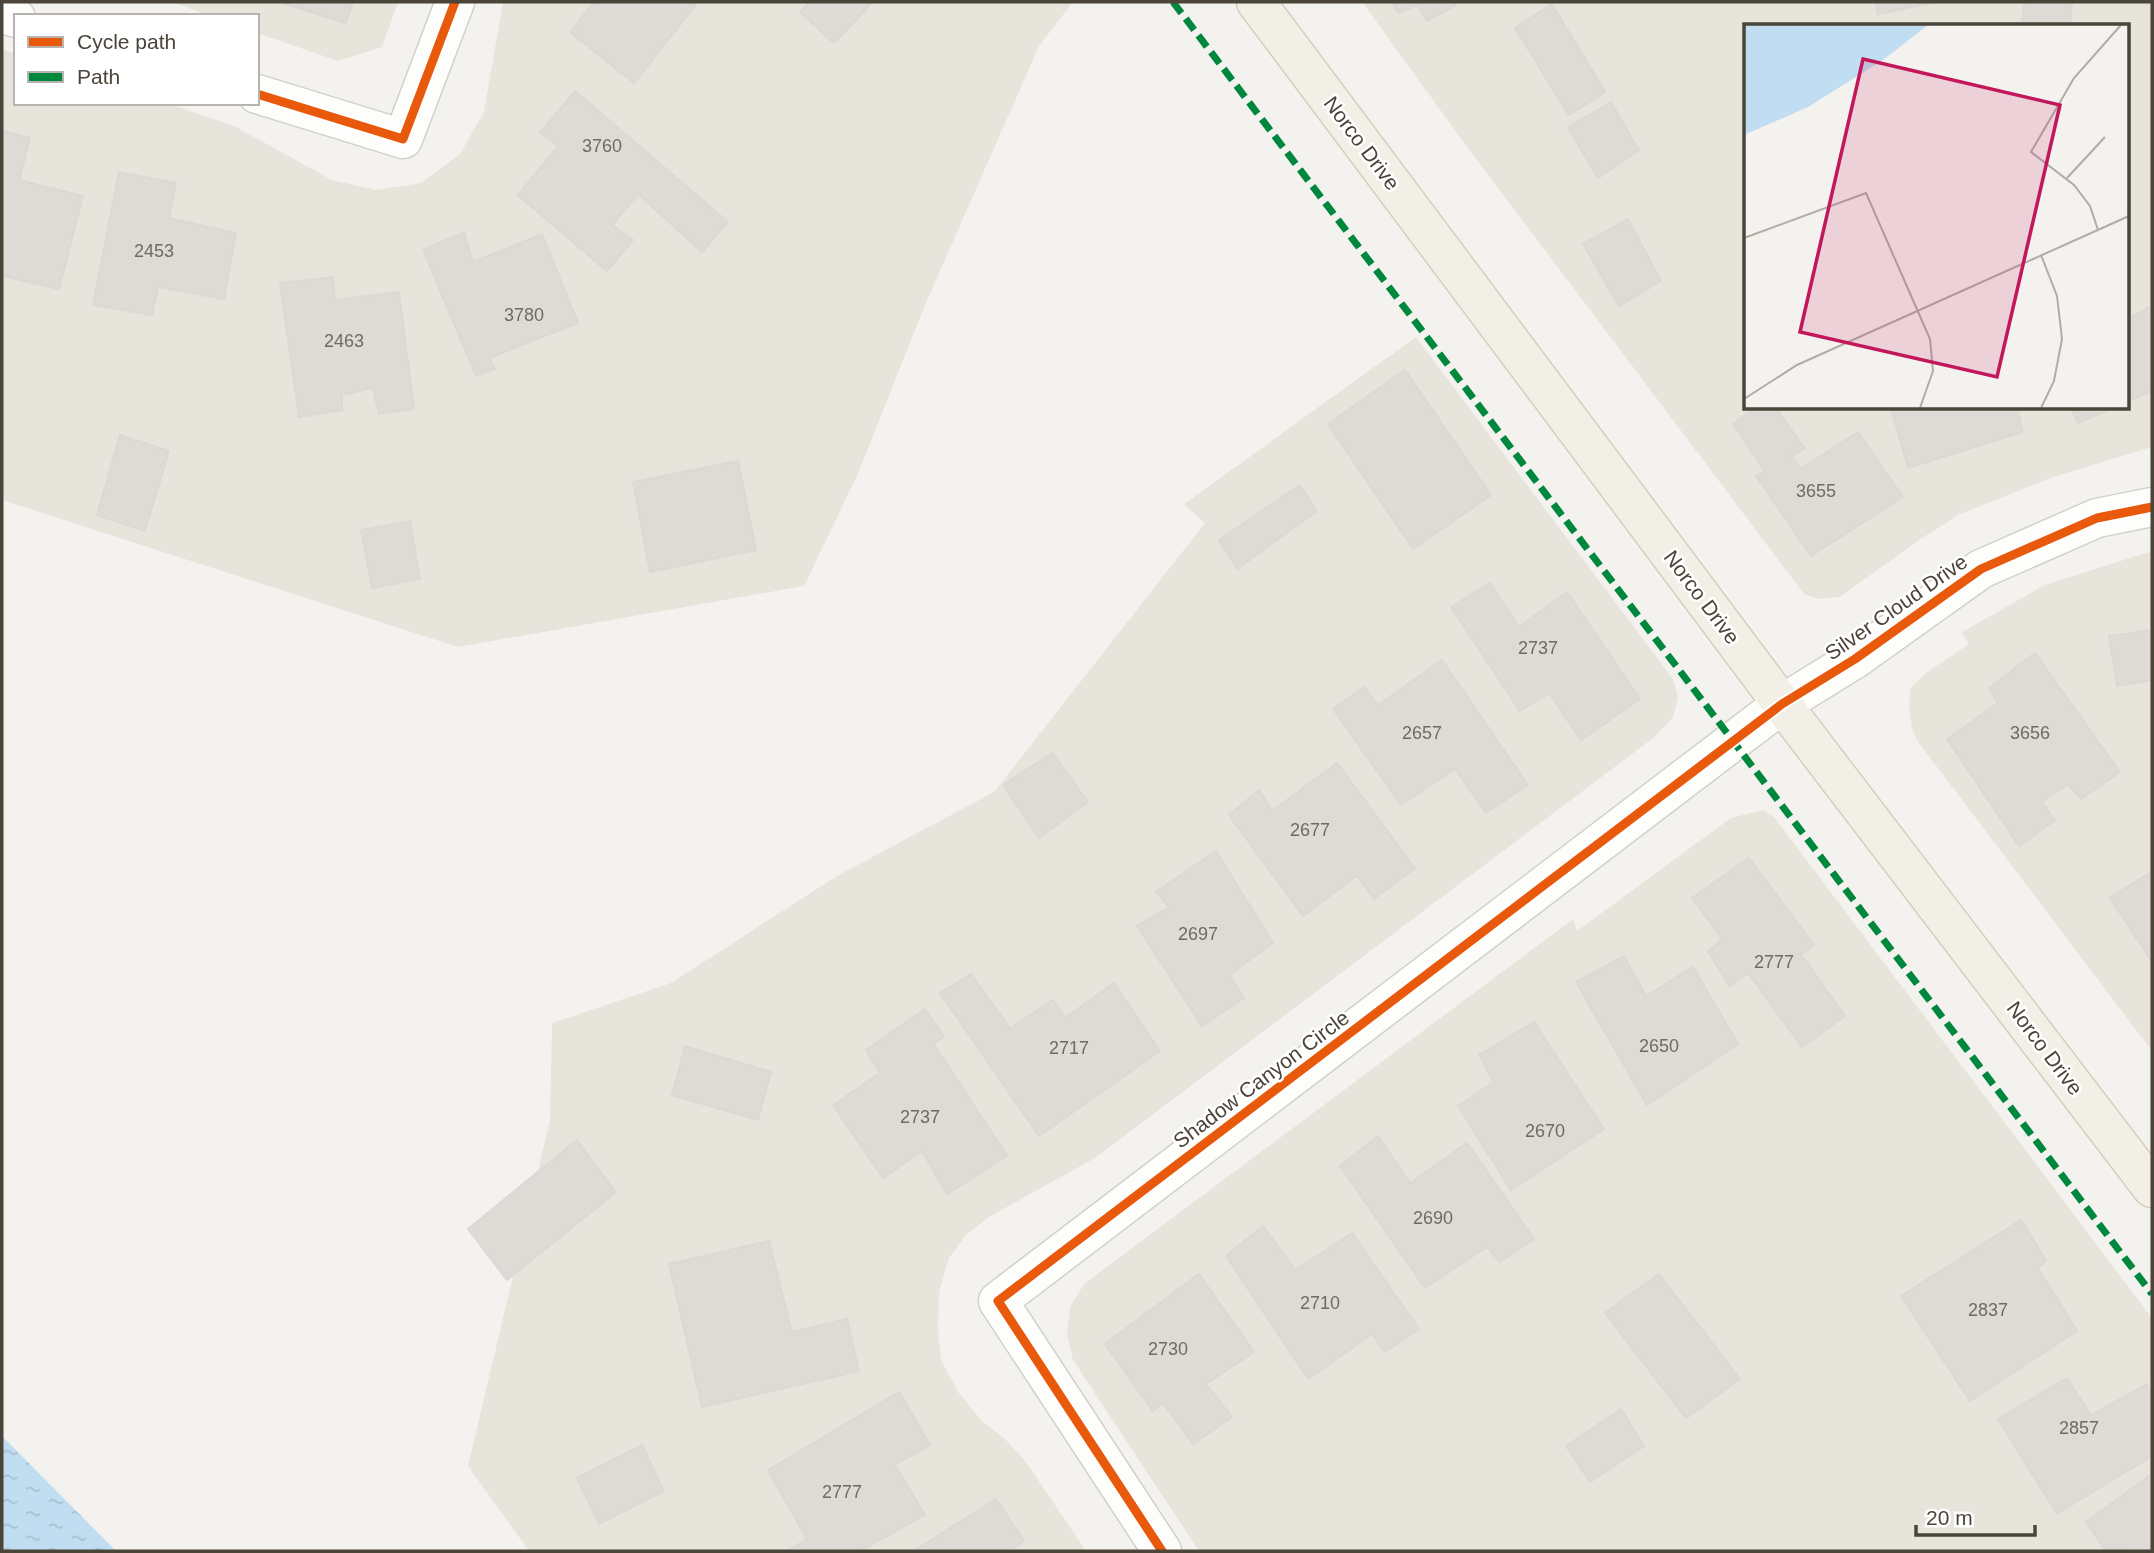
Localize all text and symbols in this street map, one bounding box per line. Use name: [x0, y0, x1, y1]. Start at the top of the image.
legend: [14, 14, 259, 105]
inset map: [1744, 24, 2130, 410]
text: Cycle path: [77, 30, 176, 53]
text: Path: [77, 65, 120, 88]
street label: Norco Drive: [1319, 92, 1405, 194]
house number: 3760: [582, 136, 622, 156]
house number: 2453: [134, 241, 174, 261]
house number: 3780: [504, 305, 544, 325]
house number: 2463: [324, 331, 364, 351]
house number: 3655: [1796, 481, 1836, 501]
street label: Norco Drive: [1659, 546, 1745, 648]
street label: Silver Cloud Drive: [1821, 549, 1971, 665]
house number: 2737: [1518, 638, 1558, 658]
house number: 2657: [1402, 723, 1442, 743]
house number: 3656: [2010, 723, 2050, 743]
house number: 2677: [1290, 820, 1330, 840]
house number: 2697: [1178, 924, 1218, 944]
house number: 2777: [1754, 952, 1794, 972]
street label: Norco Drive: [2002, 997, 2088, 1099]
street label: Shadow Canyon Circle: [1169, 1006, 1353, 1152]
house number: 2650: [1639, 1036, 1679, 1056]
house number: 2717: [1049, 1038, 1089, 1058]
house number: 2737: [900, 1107, 940, 1127]
house number: 2670: [1525, 1121, 1565, 1141]
house number: 2690: [1413, 1208, 1453, 1228]
house number: 2710: [1300, 1293, 1340, 1313]
house number: 2837: [1968, 1300, 2008, 1320]
house number: 2730: [1148, 1339, 1188, 1359]
house number: 2857: [2059, 1418, 2099, 1438]
house number: 2777: [822, 1482, 862, 1502]
scale bar: [1916, 1494, 2035, 1538]
text: 20 m: [1926, 1506, 1973, 1529]

